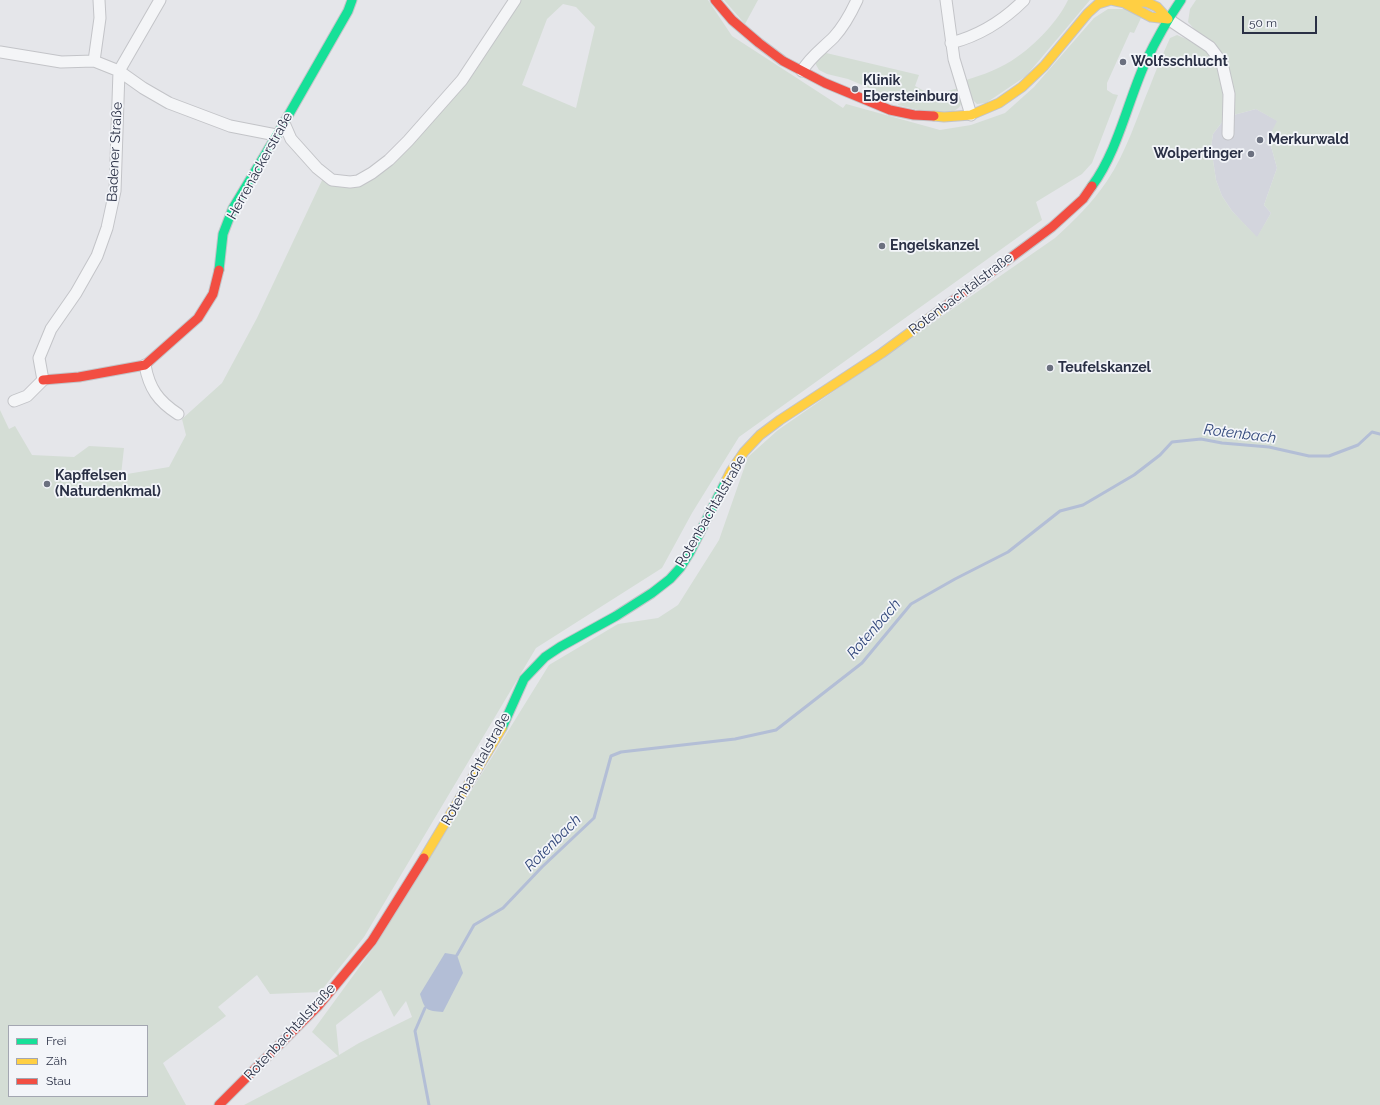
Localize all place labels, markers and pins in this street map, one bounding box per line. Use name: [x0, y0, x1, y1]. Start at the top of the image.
place label: Wolfsschlucht: [1131, 54, 1228, 70]
marker: Wolfsschlucht: [1118, 57, 1128, 67]
place label: Klinik Ebersteinburg: [863, 73, 958, 106]
marker: Klinik Ebersteinburg: [850, 84, 860, 94]
place label: Merkurwald: [1268, 132, 1349, 148]
marker: Merkurwald: [1255, 135, 1265, 145]
place label: Wolpertinger: [1154, 146, 1243, 162]
marker: Wolpertinger: [1246, 149, 1256, 159]
place label: Engelskanzel: [890, 238, 979, 254]
marker: Engelskanzel: [877, 241, 887, 251]
place label: Teufelskanzel: [1058, 360, 1151, 376]
marker: Teufelskanzel: [1045, 363, 1055, 373]
place label: Kapffelsen (Naturdenkmal): [55, 468, 161, 500]
marker: Kapffelsen (Naturdenkmal): [42, 479, 52, 489]

